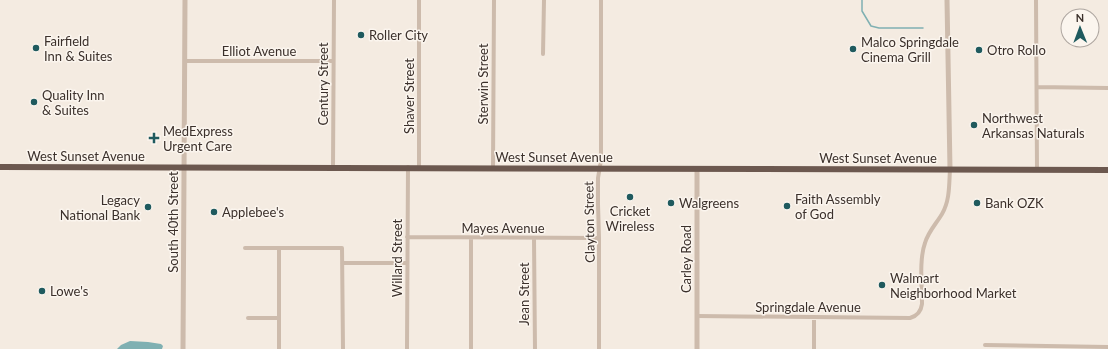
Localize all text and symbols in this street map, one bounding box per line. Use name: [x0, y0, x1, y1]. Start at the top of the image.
north arrow: [1060, 8, 1100, 48]
text: N: [1075, 11, 1084, 24]
place label: Roller City: [369, 27, 428, 43]
marker: Roller City: [356, 30, 366, 40]
place label: Fairfield Inn & Suites: [44, 33, 113, 64]
place label: Malco Springdale Cinema Grill: [861, 34, 959, 65]
street label: Century Street: [315, 42, 331, 126]
place label: Otro Rollo: [987, 42, 1046, 58]
marker: Fairfield Inn & Suites: [31, 43, 41, 53]
street label: Elliot Avenue: [222, 43, 296, 59]
street label: Sterwin Street: [475, 43, 491, 125]
marker: Malco Springdale Cinema Grill: [848, 44, 858, 54]
marker: Otro Rollo: [974, 45, 984, 55]
street label: Shaver Street: [401, 58, 417, 134]
place label: Quality Inn & Suites: [42, 87, 105, 118]
marker: Quality Inn & Suites: [29, 97, 39, 107]
place label: Northwest Arkansas Naturals: [982, 110, 1085, 141]
marker: Northwest Arkansas Naturals: [969, 120, 979, 130]
place label: MedExpress Urgent Care: [163, 123, 233, 154]
marker: MedExpress Urgent Care: [148, 132, 160, 144]
street label: West Sunset Avenue: [27, 148, 145, 164]
street label: West Sunset Avenue: [495, 149, 613, 165]
street label: West Sunset Avenue: [819, 150, 937, 166]
street label: South 40th Street: [165, 171, 181, 273]
street label: Clayton Street: [580, 181, 598, 263]
place label: Faith Assembly of God: [795, 191, 881, 222]
place label: Legacy National Bank: [60, 192, 140, 223]
marker: Cricket Wireless: [625, 192, 635, 202]
place label: Walgreens: [679, 195, 739, 211]
place label: Bank OZK: [985, 195, 1044, 211]
marker: Walgreens: [666, 198, 676, 208]
marker: Bank OZK: [972, 198, 982, 208]
marker: Faith Assembly of God: [782, 201, 792, 211]
marker: Legacy National Bank: [143, 202, 153, 212]
place label: Cricket Wireless: [605, 203, 655, 234]
place label: Applebee's: [222, 204, 285, 220]
marker: Applebee's: [209, 207, 219, 217]
street label: Willard Street: [389, 218, 405, 297]
street label: Mayes Avenue: [461, 220, 545, 236]
street label: Carley Road: [678, 225, 694, 293]
street label: Jean Street: [516, 262, 532, 326]
place label: Walmart Neighborhood Market: [890, 270, 1017, 301]
marker: Walmart Neighborhood Market: [877, 280, 887, 290]
place label: Lowe's: [50, 283, 89, 299]
marker: Lowe's: [37, 286, 47, 296]
street label: Springdale Avenue: [755, 299, 861, 315]

